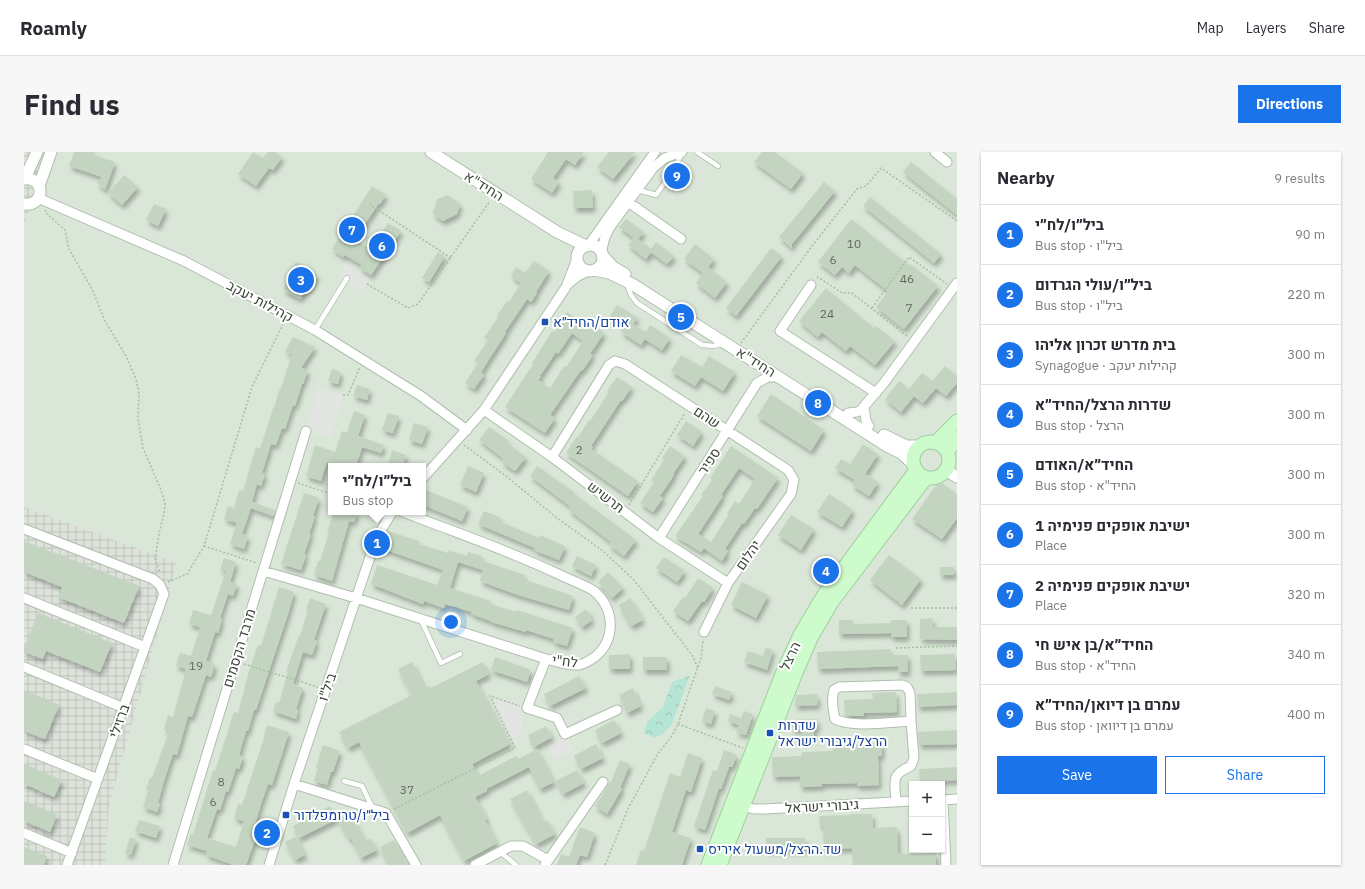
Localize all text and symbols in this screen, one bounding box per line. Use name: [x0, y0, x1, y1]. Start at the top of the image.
text: Roamly: [20, 16, 87, 40]
text: Map: [1197, 19, 1224, 37]
text: Layers: [1246, 19, 1287, 37]
text: Share: [1309, 19, 1345, 37]
button: Directions: [1238, 85, 1341, 123]
text: Find us: [24, 86, 120, 123]
pin: 9: [664, 161, 690, 191]
street label: החיד"א: [461, 167, 507, 205]
text: Nearby: [997, 167, 1055, 189]
text: 9 results: [1274, 170, 1325, 187]
pin: 7: [339, 215, 365, 245]
text: ביל״ו/לח״י: [1035, 215, 1104, 234]
text: 1: [1006, 226, 1014, 243]
text: 90 m: [1295, 226, 1325, 243]
pin: 6: [369, 231, 395, 261]
house number: 10: [847, 236, 861, 251]
text: Bus stop · ביל"ו: [1035, 237, 1123, 254]
house number: 6: [829, 252, 837, 267]
pin: 3: [288, 265, 314, 295]
house number: 46: [900, 271, 914, 286]
text: ביל״ו/עולי הגרדום: [1035, 275, 1152, 294]
street label: קהילות יעקב: [224, 276, 296, 326]
text: 2: [1006, 286, 1014, 303]
text: 220 m: [1287, 286, 1325, 303]
text: Bus stop · ביל"ו: [1035, 297, 1123, 314]
house number: 7: [905, 300, 913, 315]
pin: 5: [668, 302, 694, 332]
house number: 24: [820, 306, 834, 321]
place label: אודם/החיד״א: [553, 313, 630, 331]
marker: אודם/החיד״א: [540, 317, 550, 327]
text: בית מדרש זכרון אליהו: [1035, 335, 1176, 354]
street label: החיד"א: [733, 343, 779, 381]
text: 3: [1006, 346, 1014, 363]
text: 300 m: [1287, 346, 1325, 363]
text: Synagogue · קהילות יעקב: [1035, 357, 1177, 374]
pin: 8: [805, 388, 831, 418]
text: שדרות הרצל/החיד״א: [1035, 395, 1171, 414]
street label: שהם: [690, 402, 724, 432]
text: 4: [1006, 406, 1014, 423]
text: 300 m: [1287, 406, 1325, 423]
text: Bus stop · הרצל: [1035, 417, 1124, 434]
house number: 2: [575, 442, 583, 457]
street label: ספיר: [694, 444, 724, 478]
text: החיד״א/האודם: [1035, 455, 1133, 474]
popup: [328, 463, 426, 515]
text: 5: [1006, 466, 1014, 483]
text: 300 m: [1287, 466, 1325, 483]
text: ביל״ו/לח״י: [342, 471, 412, 490]
street label: תרשיש: [584, 477, 628, 517]
text: Bus stop · החיד"א: [1035, 477, 1136, 494]
text: Bus stop: [342, 492, 393, 509]
text: ישיבת אופקים פנימיה 1: [1035, 516, 1190, 535]
text: 6: [1006, 526, 1014, 543]
text: 300 m: [1287, 526, 1325, 543]
pin: 1: [364, 528, 390, 558]
street label: יהלום: [731, 536, 765, 574]
text: Place: [1035, 537, 1067, 554]
pin: 4: [813, 556, 839, 586]
text: ישיבת אופקים פנימיה 2: [1035, 576, 1190, 595]
text: 7: [1006, 586, 1014, 603]
text: 320 m: [1287, 586, 1325, 603]
text: Place: [1035, 597, 1067, 614]
street label: מרבד הקסמים: [218, 606, 260, 690]
your location: [441, 612, 461, 632]
text: החיד״א/בן איש חי: [1035, 635, 1153, 654]
street label: הרצל: [776, 639, 804, 673]
text: 8: [1006, 646, 1014, 663]
text: 340 m: [1287, 646, 1325, 663]
street label: לח"י: [551, 650, 579, 672]
text: Bus stop · החיד"א: [1035, 657, 1136, 674]
house number: 19: [189, 658, 203, 673]
street label: ביל"ו: [314, 670, 340, 704]
text: עמרם בן דיואן/החיד״א: [1035, 695, 1181, 714]
street label: ברזילי: [105, 701, 134, 740]
text: 9: [1006, 706, 1014, 723]
text: 400 m: [1287, 706, 1325, 723]
place label: שדרות הרצל/גיבורי ישראל: [778, 716, 887, 750]
text: Bus stop · עמרם בן דיוואן: [1035, 717, 1174, 734]
marker: שדרות הרצל/גיבורי ישראל: [765, 728, 775, 738]
button: Save: [997, 756, 1157, 794]
button: Share: [1165, 756, 1325, 794]
house number: 8: [217, 774, 225, 789]
map controls: [909, 781, 945, 853]
button: +: [909, 781, 945, 817]
house number: 37: [400, 782, 414, 797]
house number: 6: [209, 794, 217, 809]
street label: גיבורי ישראל: [785, 795, 859, 817]
place label: ביל״ו/טרומפלדור: [294, 806, 390, 824]
marker: ביל״ו/טרומפלדור: [281, 810, 291, 820]
button: −: [909, 817, 945, 853]
pin: 2: [254, 818, 280, 848]
place label: שד.הרצל/משעול איריס: [708, 840, 841, 858]
marker: שד.הרצל/משעול איריס: [695, 844, 705, 854]

